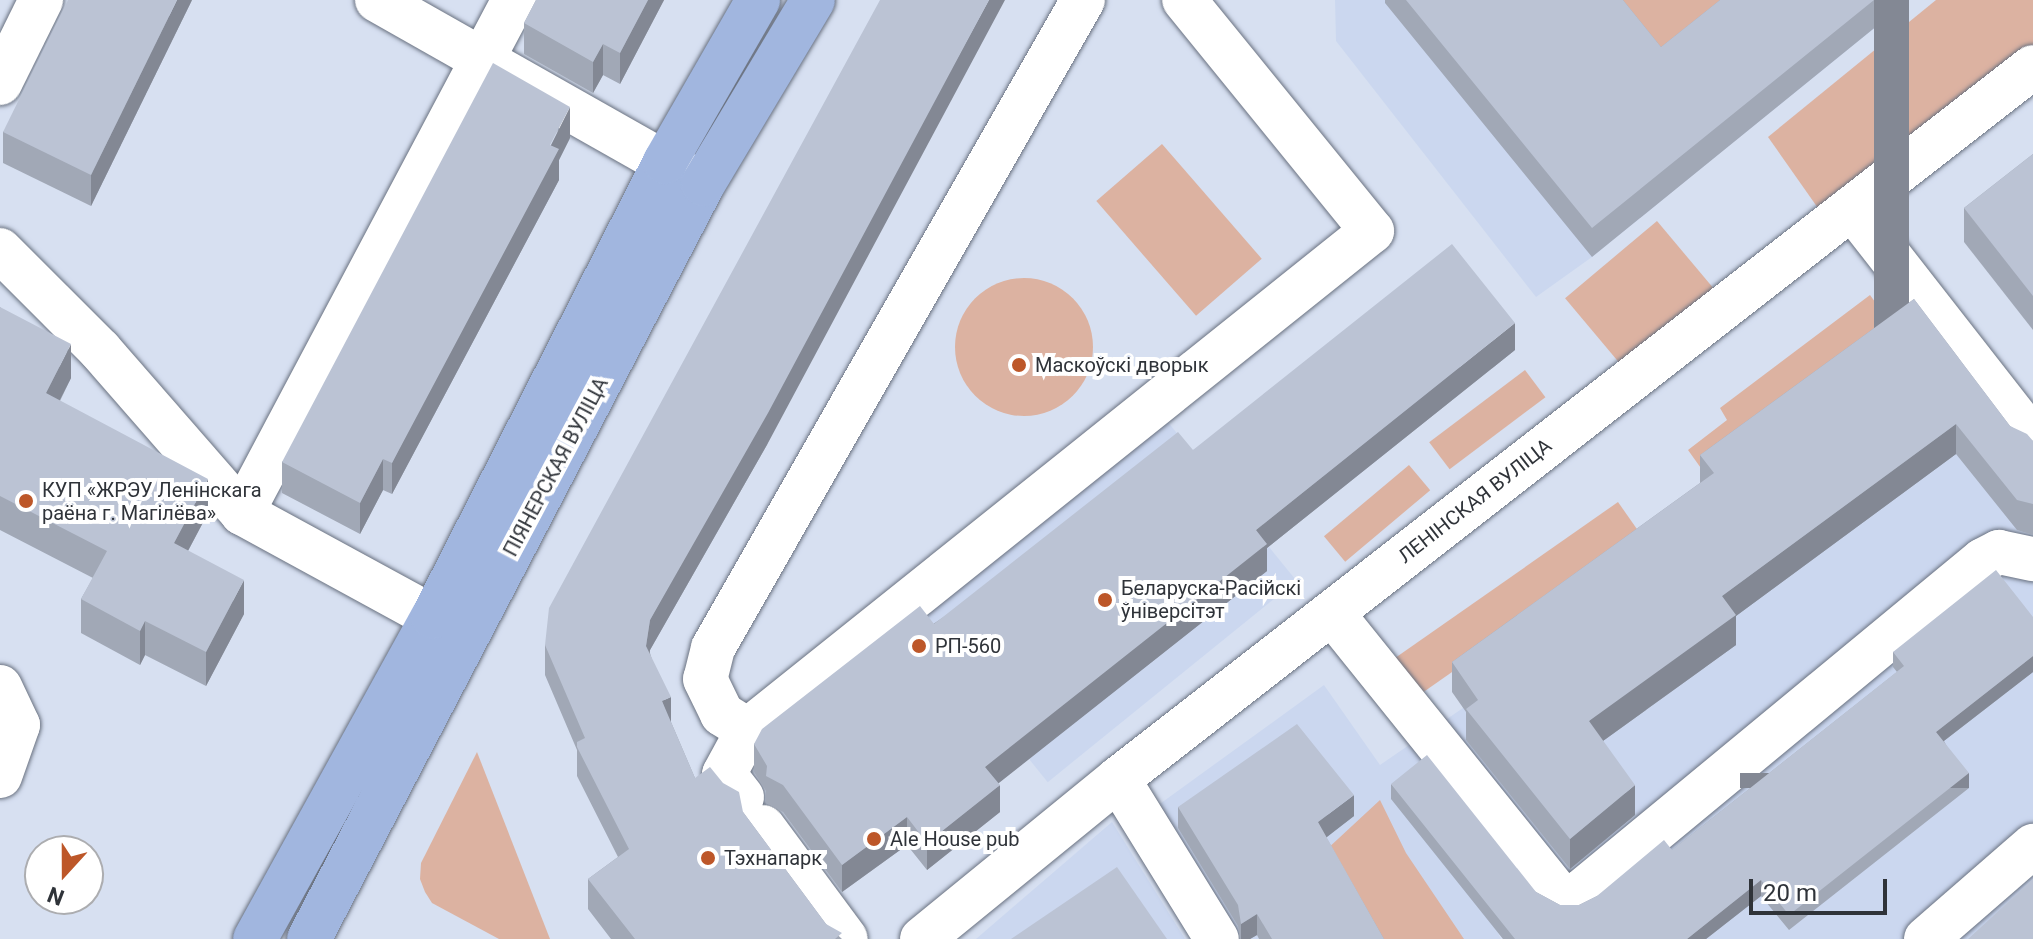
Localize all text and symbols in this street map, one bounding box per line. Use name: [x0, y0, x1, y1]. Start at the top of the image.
place label: Маскоўскі дворык: [1035, 353, 1209, 377]
marker: Маскоўскі дворык: [1010, 356, 1028, 374]
street label: ПІЯНЕРСКАЯ ВУЛІЦА: [499, 373, 613, 561]
street label: ЛЕНІНСКАЯ ВУЛІЦА: [1394, 434, 1556, 568]
place label: КУП «ЖРЭУ Ленінскага раёна г. Магілёва»: [42, 478, 262, 525]
marker: КУП «ЖРЭУ Ленінскага раёна г. Магілёва»: [17, 492, 35, 510]
place label: Беларуска-Расійскі ўніверсітэт: [1121, 576, 1301, 623]
marker: Беларуска-Расійскі ўніверсітэт: [1096, 591, 1114, 609]
place label: РП-560: [935, 634, 1001, 658]
marker: РП-560: [910, 637, 928, 655]
place label: Ale House pub: [890, 827, 1020, 851]
marker: Ale House pub: [865, 830, 883, 848]
north arrow: [24, 835, 104, 915]
place label: Тэхнапарк: [724, 846, 822, 870]
marker: Тэхнапарк: [699, 849, 717, 867]
scale bar: [1753, 863, 1891, 913]
text: 20 m: [1763, 879, 1817, 907]
text: N: [44, 882, 68, 910]

